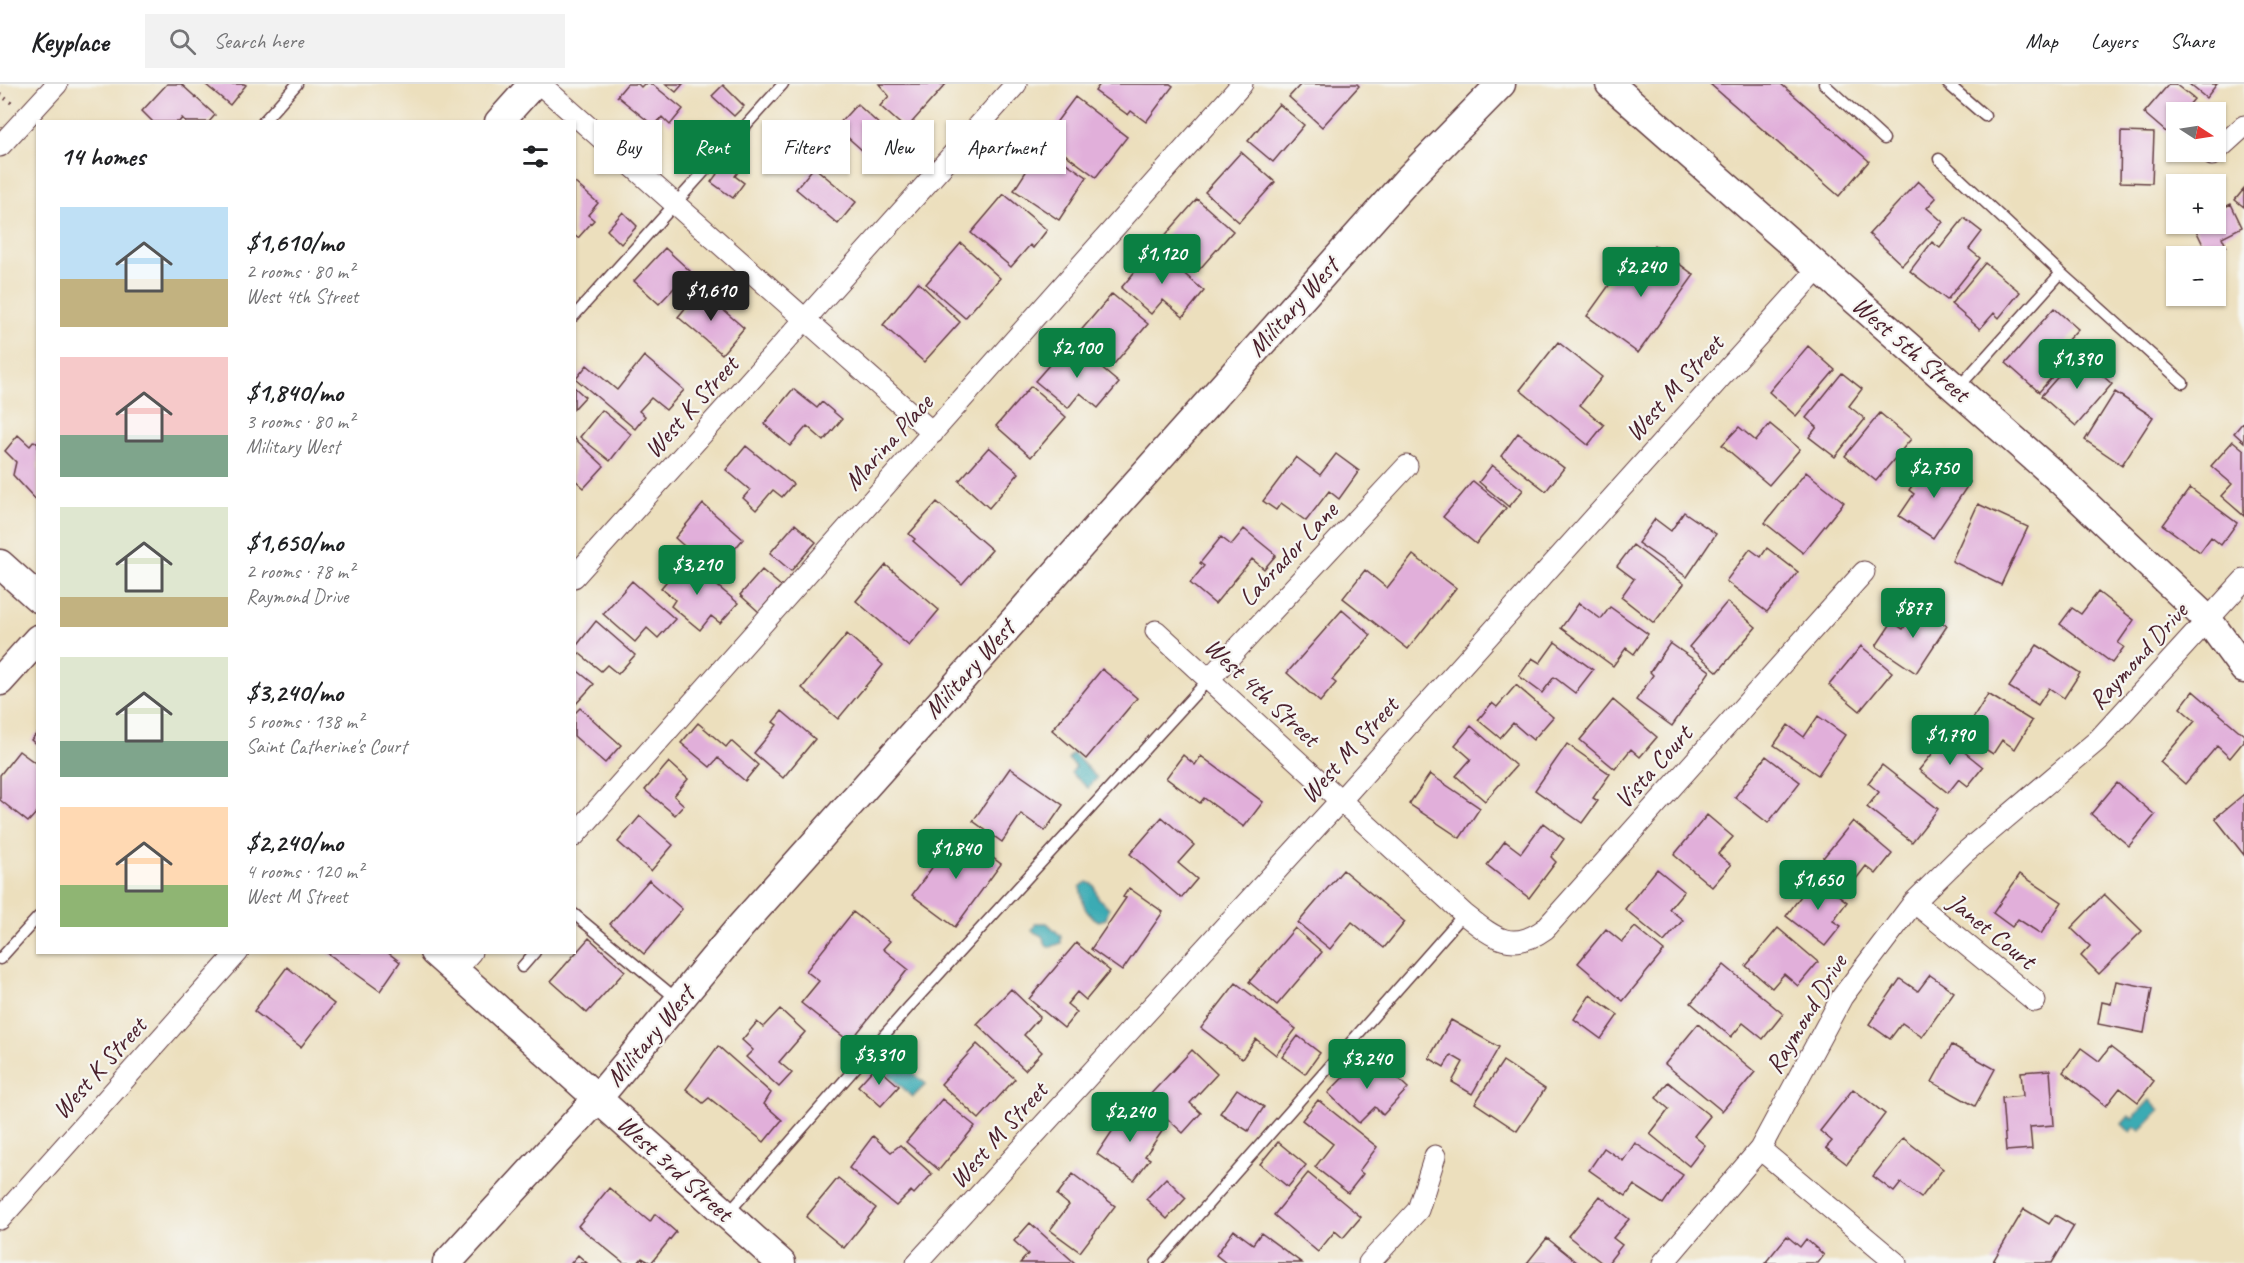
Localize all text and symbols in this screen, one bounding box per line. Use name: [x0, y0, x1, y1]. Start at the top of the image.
search box: [145, 14, 565, 68]
text: Keyplace: [30, 24, 109, 59]
icon: search: [166, 25, 199, 58]
text: Search here: [214, 27, 303, 55]
text: Map: [2025, 28, 2058, 54]
text: Layers: [2091, 28, 2137, 54]
text: Share: [2170, 28, 2214, 54]
north arrow: [2166, 102, 2226, 162]
map controls: [2166, 102, 2226, 306]
chip: Buy: [594, 120, 662, 174]
chip: Rent: [674, 120, 750, 174]
chip: Filters: [762, 120, 850, 174]
chip: New: [862, 120, 934, 174]
chip: Apartment: [946, 120, 1066, 174]
text: 14 homes: [60, 140, 145, 173]
icon: filters: [519, 140, 552, 173]
button: +: [2166, 174, 2226, 234]
text: $1,610/mo: [246, 226, 344, 259]
icon: home: [108, 231, 180, 303]
pin: $1,120: [1113, 234, 1211, 285]
text: $1,120: [1138, 241, 1186, 266]
button: −: [2166, 246, 2226, 306]
pin: $2,240: [1592, 247, 1690, 298]
street label: Military West: [1240, 248, 1348, 363]
text: $2,240: [1617, 254, 1665, 279]
text: 2 rooms · 80 m²: [246, 259, 354, 284]
pin: $1,610: [662, 271, 760, 322]
text: $1,610: [686, 278, 736, 303]
text: West 4th Street: [246, 284, 358, 309]
street label: West 5th Street: [1845, 289, 1979, 411]
street label: West M Street: [1618, 326, 1732, 448]
pin: $2,100: [1028, 328, 1126, 379]
text: $2,100: [1053, 335, 1101, 360]
pin: $1,390: [2028, 339, 2126, 390]
text: $1,390: [2053, 346, 2101, 371]
street label: West K Street: [637, 347, 747, 465]
text: $1,840/mo: [246, 376, 343, 409]
icon: home: [108, 381, 180, 453]
street label: Marina Place: [836, 386, 941, 497]
text: 3 rooms · 80 m²: [246, 409, 354, 434]
text: Military West: [246, 434, 340, 459]
pin: $2,750: [1885, 448, 1983, 499]
text: $2,750: [1910, 455, 1958, 480]
street label: Labrador Lane: [1231, 494, 1346, 613]
text: $1,650/mo: [246, 526, 343, 559]
icon: home: [108, 531, 180, 603]
pin: $3,210: [648, 545, 746, 596]
text: $3,210: [673, 552, 721, 577]
text: 2 rooms · 78 m²: [246, 559, 354, 584]
text: Raymond Drive: [246, 584, 348, 609]
pin: $877: [1877, 588, 1949, 639]
street label: Raymond Drive: [2081, 594, 2196, 716]
text: $877: [1895, 595, 1931, 620]
street label: Military West: [916, 610, 1024, 725]
street label: West 4th Street: [1197, 630, 1328, 755]
text: $3,240/mo: [246, 676, 343, 709]
icon: home: [108, 681, 180, 753]
street label: West M Street: [1293, 688, 1407, 810]
text: 5 rooms · 138 m²: [246, 709, 363, 734]
pin: $1,790: [1901, 715, 1999, 766]
street label: Vista Court: [1607, 717, 1701, 816]
text: $1,790: [1926, 722, 1974, 747]
text: Saint Catherine's Court: [246, 734, 407, 759]
text: $2,240/mo: [246, 826, 343, 859]
pin: $1,840: [907, 829, 1005, 880]
icon: home: [108, 831, 180, 903]
text: $1,840: [932, 836, 980, 861]
text: 4 rooms · 120 m²: [246, 859, 363, 884]
pin: $1,650: [1769, 860, 1867, 911]
text: $1,650: [1793, 867, 1843, 892]
text: West M Street: [246, 884, 347, 909]
street label: Janet Court: [1940, 884, 2044, 978]
street label: Raymond Drive: [1758, 946, 1856, 1080]
street label: Military West: [598, 976, 704, 1093]
street label: West K Street: [45, 1008, 155, 1126]
pin: $3,310: [830, 1035, 928, 1086]
pin: $3,240: [1318, 1039, 1416, 1090]
text: $3,310: [855, 1042, 903, 1067]
text: $3,240: [1343, 1046, 1391, 1071]
street label: West M Street: [942, 1073, 1056, 1195]
pin: $2,240: [1081, 1092, 1179, 1143]
text: $2,240: [1106, 1099, 1154, 1124]
street label: West 3rd Street: [610, 1107, 742, 1230]

